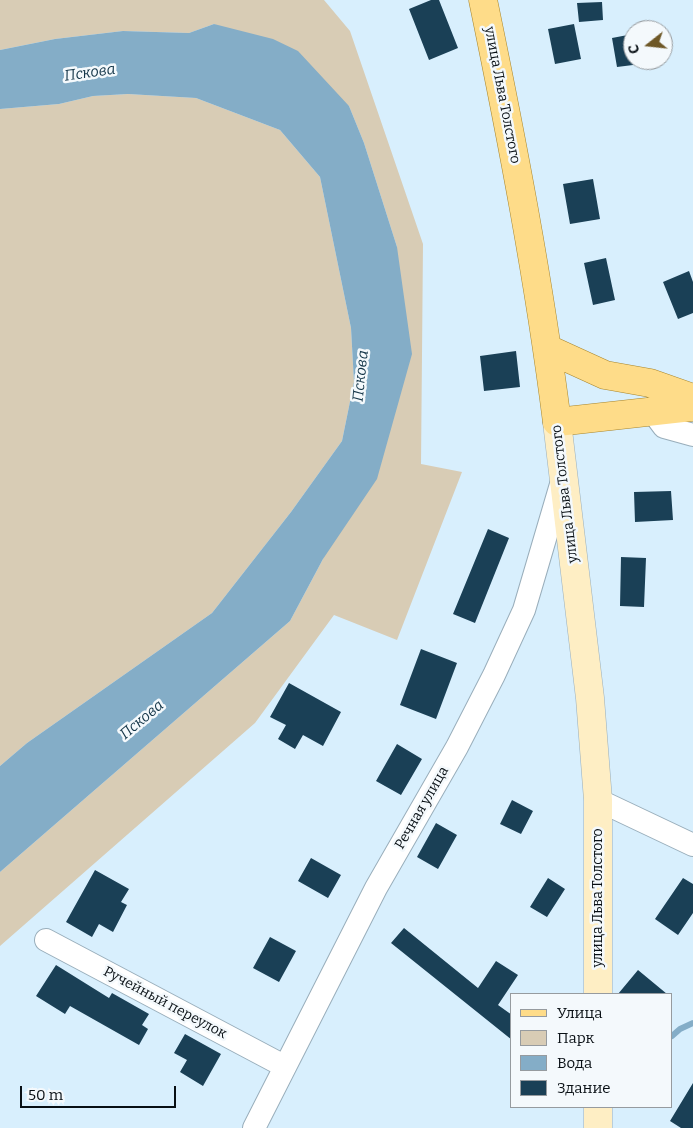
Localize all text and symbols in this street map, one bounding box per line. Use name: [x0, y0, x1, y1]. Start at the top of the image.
north arrow: [623, 20, 673, 70]
street label: улица Льва Толстого: [480, 25, 524, 165]
text: С: [625, 42, 643, 56]
water label: Пскова: [63, 61, 117, 85]
water label: Пскова: [349, 349, 373, 403]
street label: улица Льва Толстого: [548, 424, 582, 564]
water label: Пскова: [117, 697, 167, 743]
street label: Речная улица: [392, 764, 452, 852]
street label: улица Льва Толстого: [590, 828, 606, 968]
street label: Ручейный переулок: [100, 963, 230, 1043]
legend: [510, 993, 673, 1108]
text: Улица: [557, 1004, 603, 1022]
text: Парк: [557, 1029, 594, 1047]
text: Вода: [557, 1054, 592, 1072]
scale bar: [22, 1076, 179, 1108]
text: Здание: [557, 1079, 611, 1097]
text: 50 m: [28, 1086, 63, 1104]

